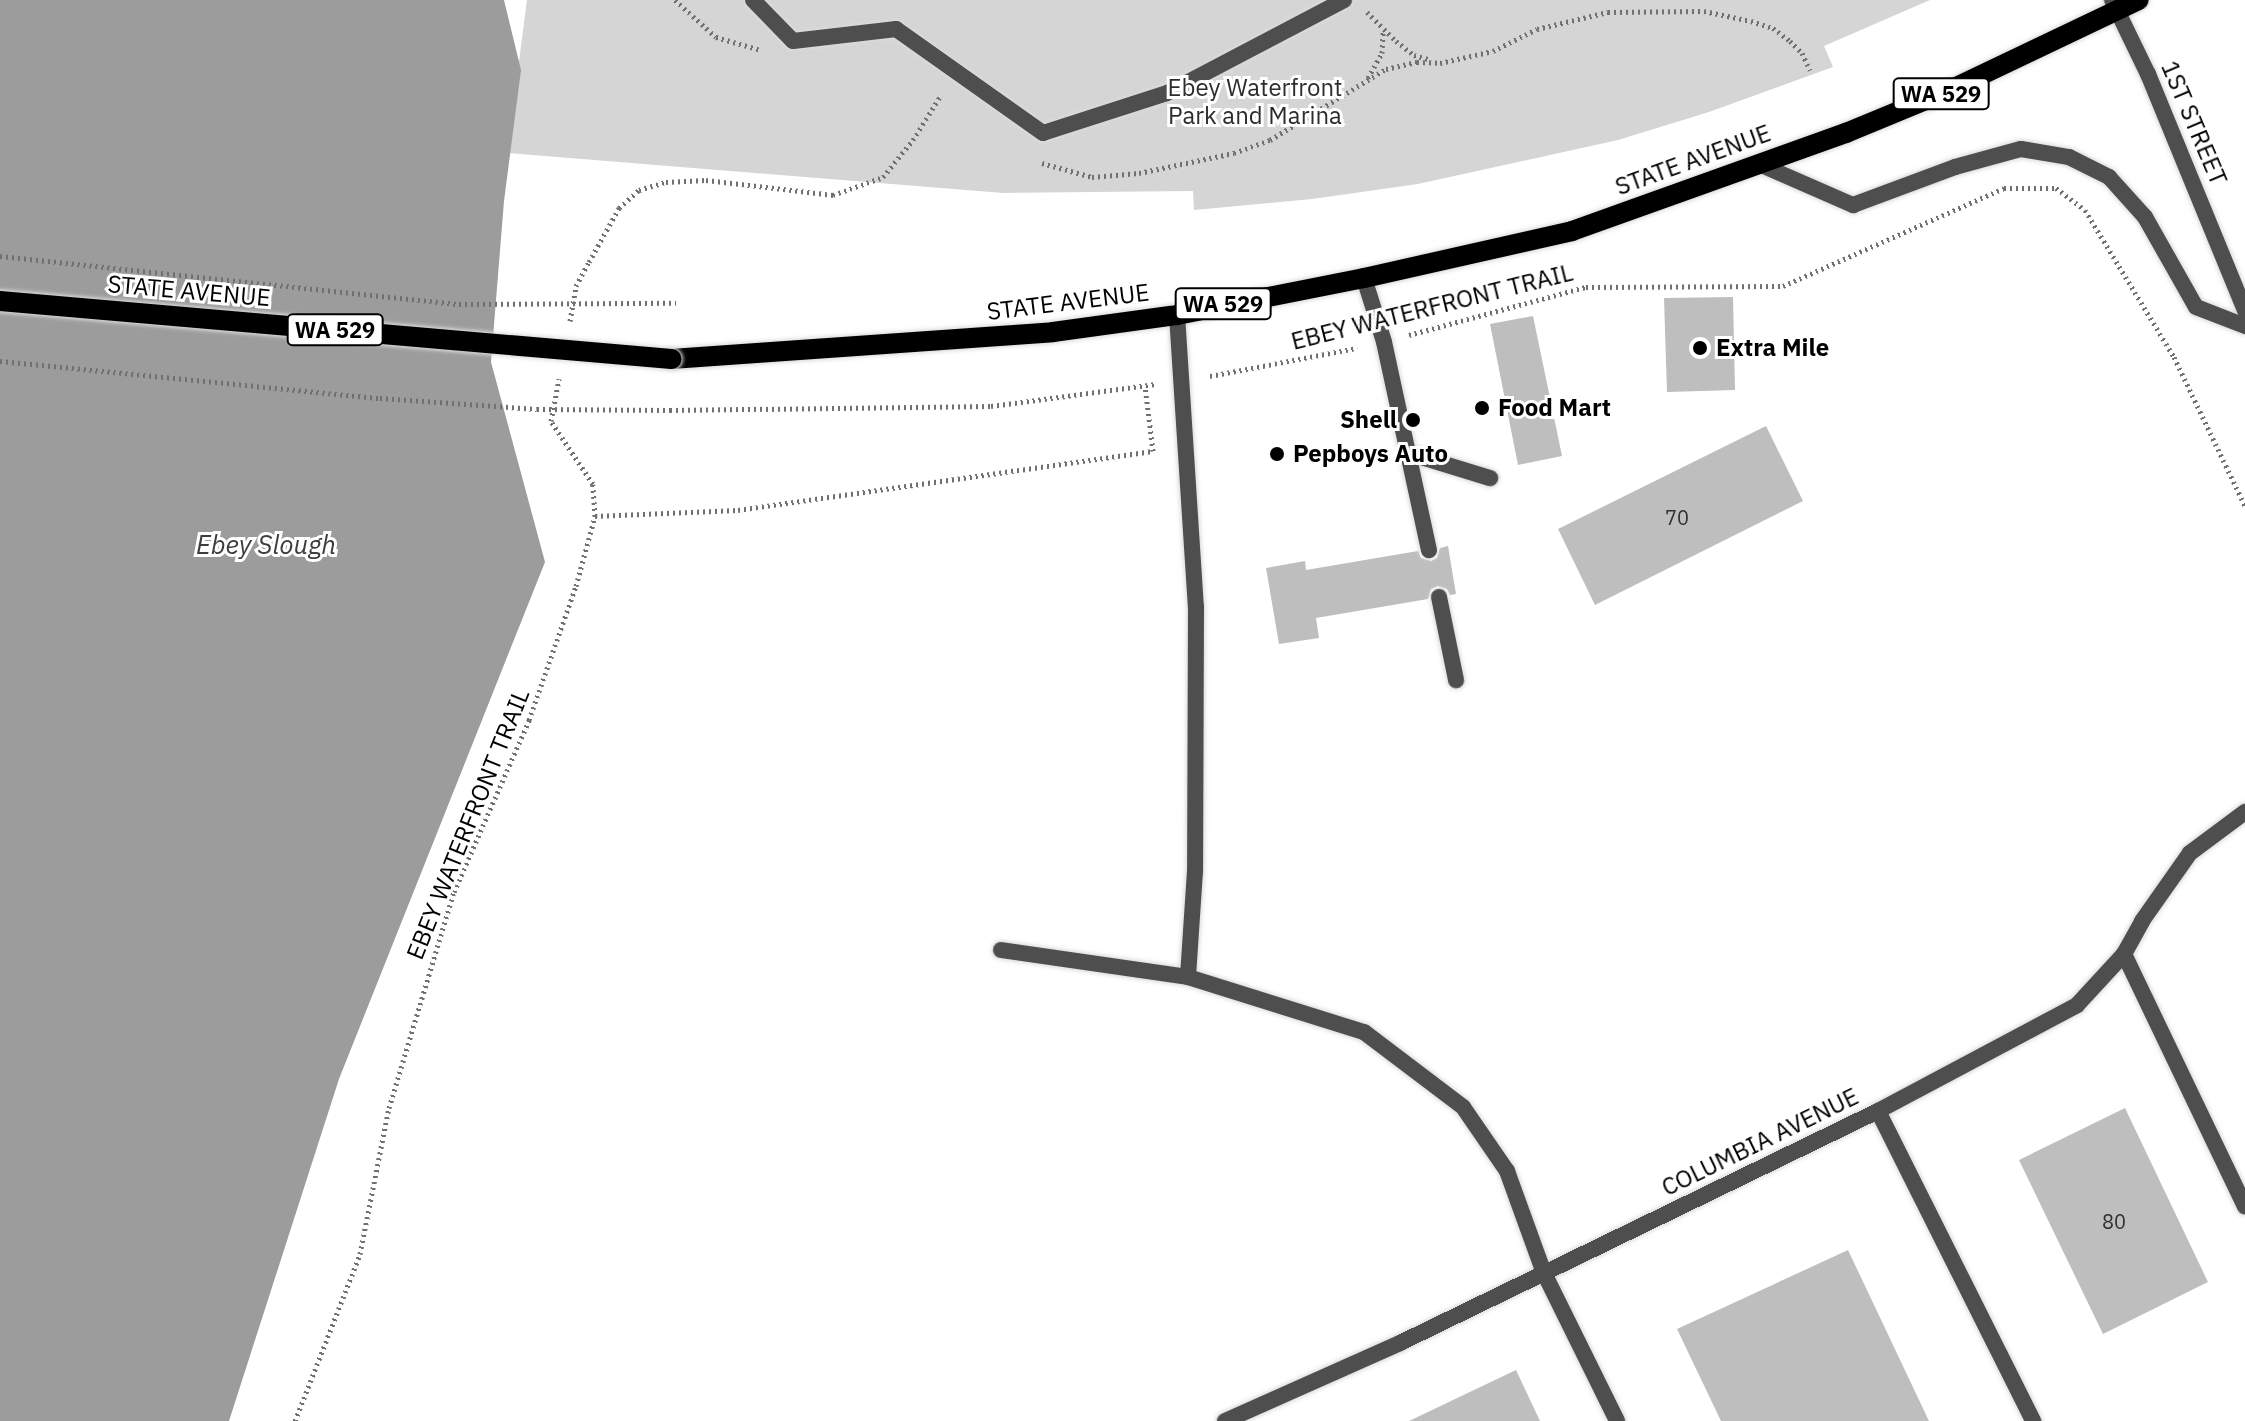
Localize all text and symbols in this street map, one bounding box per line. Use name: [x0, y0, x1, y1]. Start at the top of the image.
street label: 1ST STREET: [2155, 57, 2233, 189]
park label: Ebey Waterfront Park and Marina: [1168, 74, 1342, 130]
road number: WA 529: [1891, 76, 1991, 112]
street label: STATE AVENUE: [1611, 119, 1775, 201]
street label: EBEY WATERFRONT TRAIL: [1288, 258, 1576, 356]
street label: STATE AVENUE: [106, 270, 272, 312]
street label: STATE AVENUE: [985, 278, 1151, 326]
road number: WA 529: [1173, 286, 1273, 322]
road number: WA 529: [285, 312, 385, 348]
place label: Extra Mile: [1716, 334, 1829, 362]
marker: Extra Mile: [1691, 339, 1709, 357]
place label: Food Mart: [1498, 394, 1611, 422]
marker: Food Mart: [1473, 399, 1491, 417]
place label: Shell: [1340, 406, 1397, 434]
marker: Shell: [1404, 411, 1422, 429]
place label: Pepboys Auto: [1293, 440, 1448, 468]
marker: Pepboys Auto: [1268, 445, 1286, 463]
house number: 70: [1665, 505, 1689, 529]
water label: Ebey Slough: [196, 529, 336, 561]
street label: EBEY WATERFRONT TRAIL: [400, 685, 536, 963]
street label: COLUMBIA AVENUE: [1657, 1082, 1863, 1202]
house number: 80: [2102, 1209, 2126, 1233]

